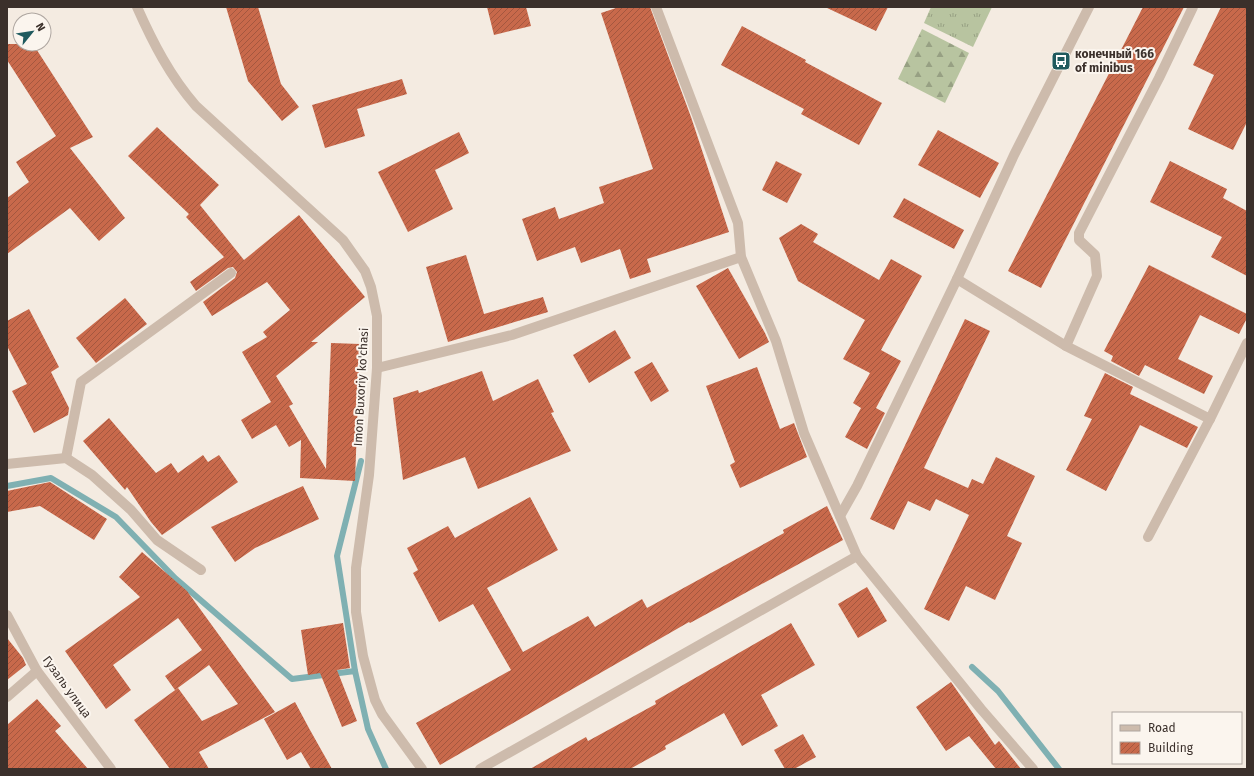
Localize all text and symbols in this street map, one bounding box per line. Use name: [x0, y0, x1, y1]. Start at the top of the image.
north arrow: [12, 12, 52, 52]
text: N: [33, 21, 48, 34]
place label: конечный 166 of minibus: [1075, 47, 1154, 75]
bus stop icon: конечный 166 of minibus: [1050, 50, 1072, 72]
street label: Imon Buxoriy ko'chasi: [351, 327, 371, 447]
street label: Гузаль улица: [40, 653, 94, 721]
legend: [1112, 712, 1242, 764]
text: Road: [1148, 721, 1176, 735]
text: Building: [1148, 741, 1194, 755]

